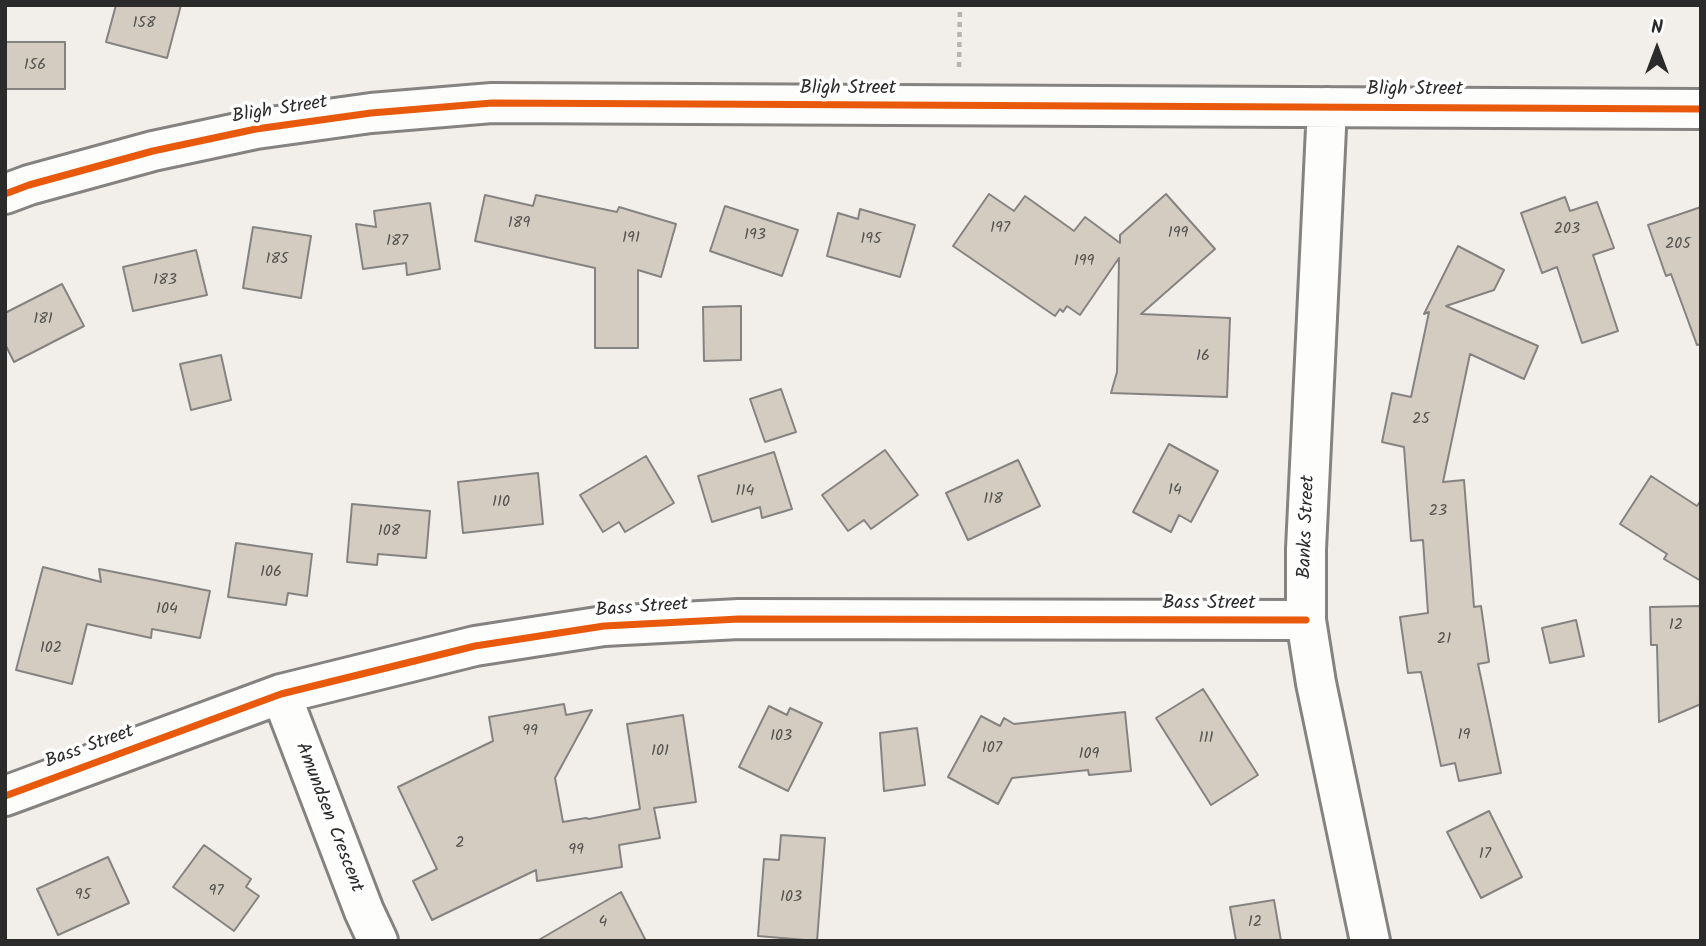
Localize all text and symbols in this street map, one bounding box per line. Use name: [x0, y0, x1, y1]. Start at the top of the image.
text: N: [1651, 13, 1663, 43]
house number: 158: [132, 14, 156, 34]
north arrow: [1622, 14, 1692, 84]
house number: 156: [24, 56, 46, 76]
street label: Bligh Street: [800, 79, 896, 101]
street label: Bligh Street: [1367, 80, 1463, 102]
street label: Bligh Street: [231, 92, 329, 130]
house number: 189: [508, 214, 530, 234]
house number: 197: [990, 219, 1010, 239]
house number: 203: [1554, 220, 1580, 240]
house number: 199: [1168, 224, 1188, 244]
house number: 193: [744, 226, 766, 246]
house number: 191: [622, 229, 640, 249]
house number: 195: [860, 230, 882, 250]
house number: 187: [386, 232, 408, 252]
house number: 205: [1665, 235, 1691, 255]
house number: 185: [265, 250, 289, 270]
house number: 199: [1074, 252, 1094, 272]
house number: 183: [153, 271, 177, 291]
house number: 181: [33, 310, 53, 330]
house number: 16: [1196, 347, 1210, 367]
house number: 25: [1412, 410, 1430, 430]
street label: Banks Street: [1295, 475, 1321, 579]
house number: 14: [1168, 481, 1182, 501]
house number: 114: [736, 482, 754, 502]
house number: 118: [983, 490, 1003, 510]
house number: 110: [492, 493, 510, 513]
house number: 23: [1429, 502, 1447, 522]
house number: 108: [378, 522, 400, 542]
house number: 106: [260, 563, 282, 583]
street label: Bass Street: [595, 594, 689, 624]
street label: Bass Street: [1162, 594, 1256, 616]
house number: 104: [156, 600, 178, 620]
house number: 12: [1669, 616, 1683, 636]
house number: 21: [1437, 630, 1451, 650]
house number: 102: [40, 639, 62, 659]
street label: Bass Street: [42, 721, 138, 775]
house number: 99: [522, 722, 538, 742]
house number: 19: [1458, 726, 1470, 746]
house number: 103: [770, 727, 792, 747]
house number: 111: [1198, 729, 1214, 749]
house number: 107: [982, 739, 1002, 759]
street label: Amundsen Crescent: [289, 740, 367, 896]
house number: 101: [651, 742, 669, 762]
house number: 109: [1079, 745, 1099, 765]
house number: 2: [455, 834, 465, 854]
house number: 99: [568, 841, 584, 861]
house number: 17: [1479, 845, 1491, 865]
house number: 97: [208, 882, 224, 902]
house number: 95: [75, 886, 91, 906]
house number: 103: [780, 888, 802, 908]
house number: 4: [599, 913, 607, 933]
house number: 12: [1248, 913, 1262, 933]

